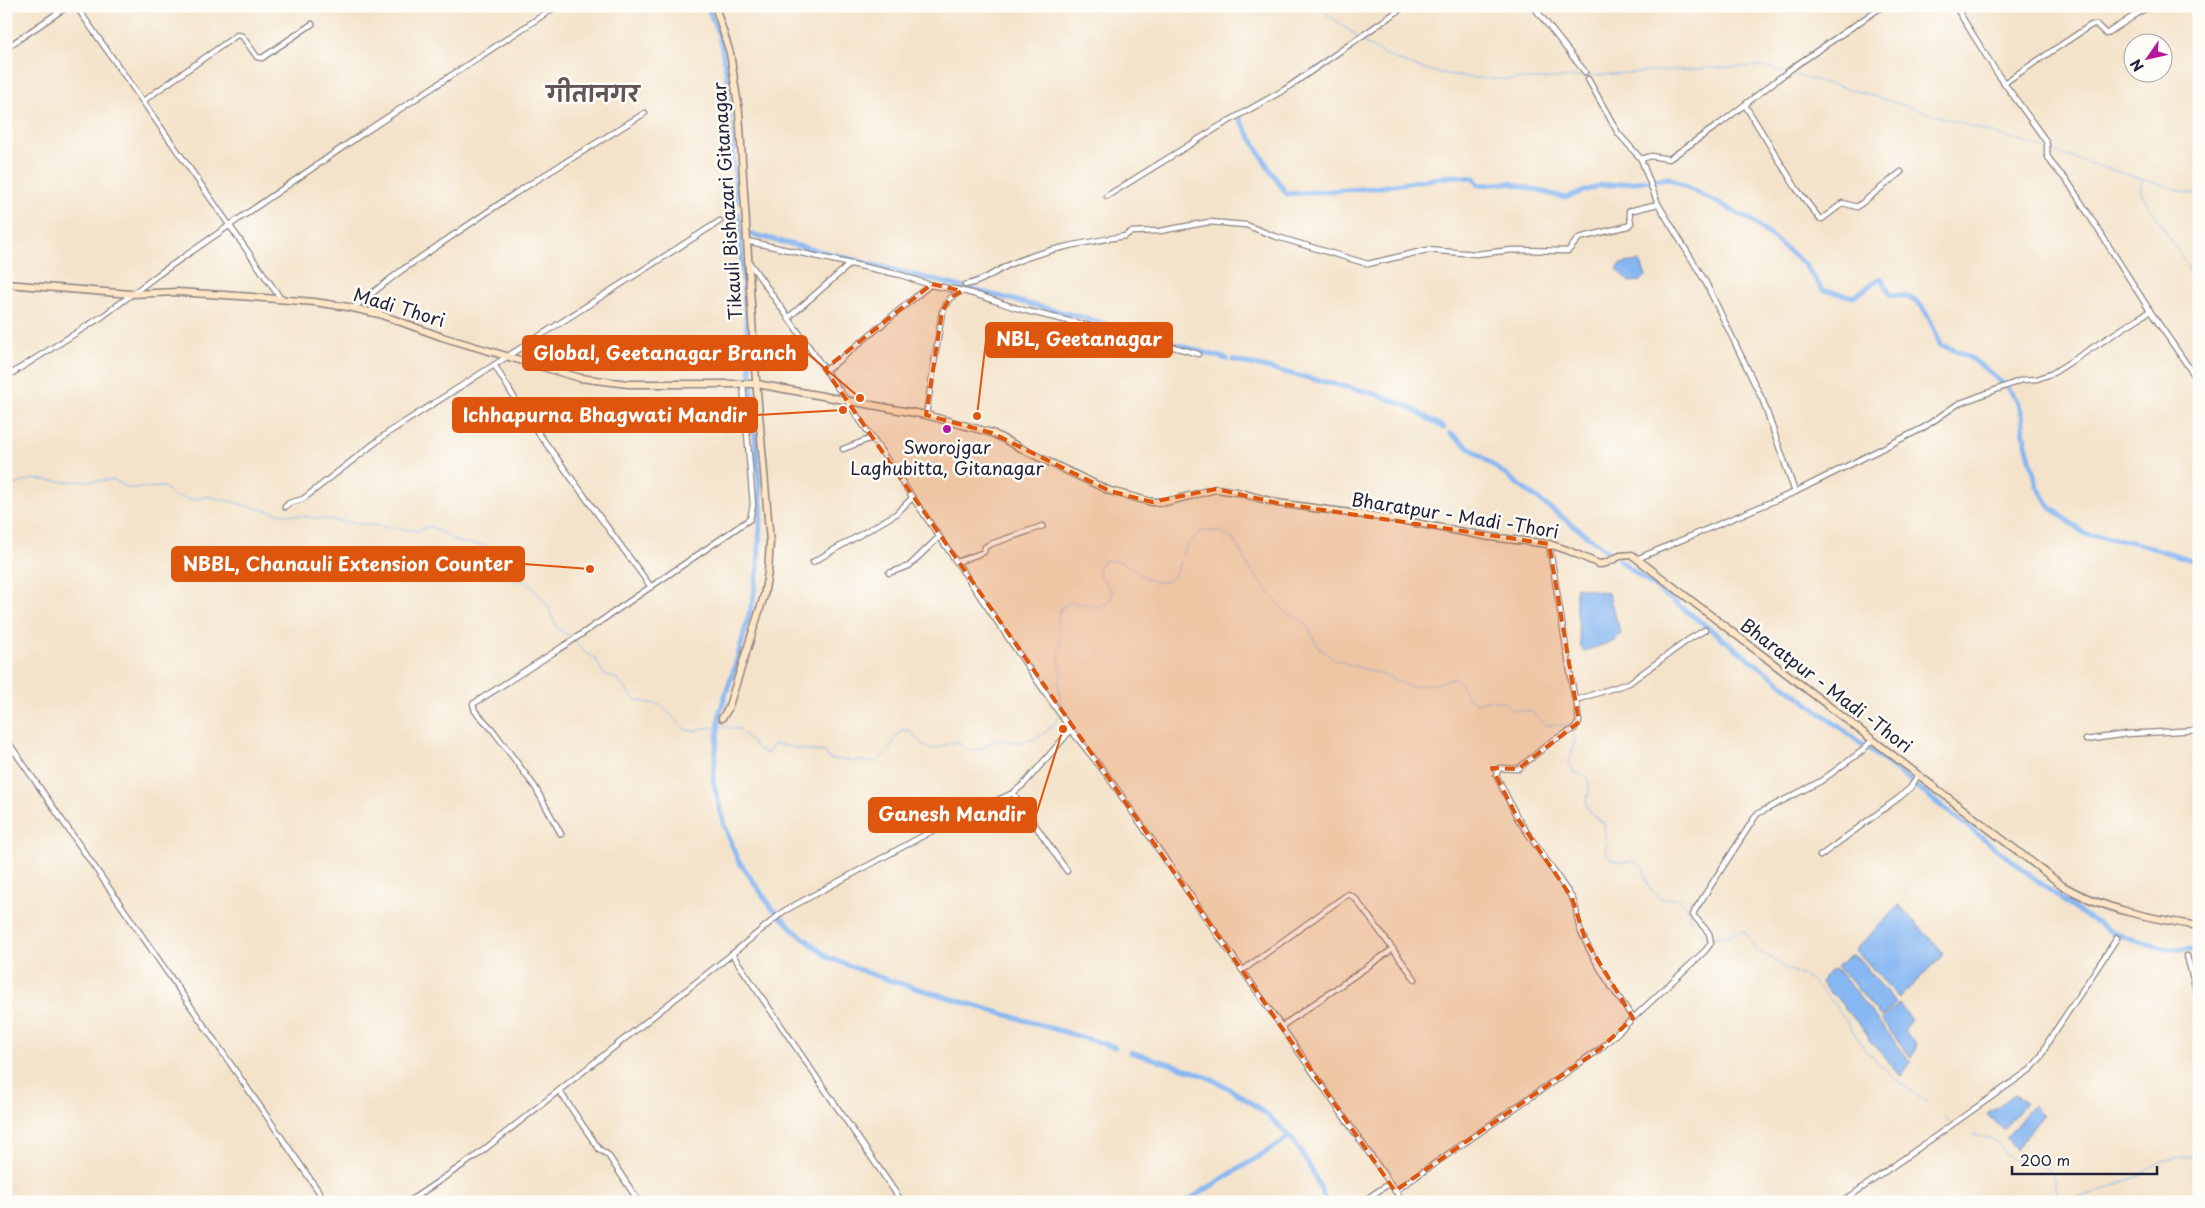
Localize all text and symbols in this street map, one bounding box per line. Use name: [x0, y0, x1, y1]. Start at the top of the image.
north arrow: [2122, 32, 2172, 82]
text: N: [2125, 55, 2149, 76]
district label: गीतानगर: [545, 76, 642, 109]
street label: Tikauli Bishazari Gitanagar: [705, 81, 748, 321]
street label: Madi Thori: [350, 280, 448, 333]
callout: NBL, Geetanagar: [986, 323, 1172, 357]
text: NBL, Geetanagar: [996, 324, 1162, 352]
callout: Global, Geetanagar Branch: [523, 336, 807, 370]
text: Global, Geetanagar Branch: [533, 338, 797, 366]
callout: Ichhapurna Bhagwati Mandir: [453, 398, 757, 432]
text: Ichhapurna Bhagwati Mandir: [463, 400, 747, 428]
marker: Sworojgar Laghubitta, Gitanagar: [941, 423, 953, 435]
place label: Sworojgar Laghubitta, Gitanagar: [850, 433, 1044, 481]
street label: Bharatpur - Madi -Thori: [1350, 485, 1561, 544]
callout: NBBL, Chanauli Extension Counter: [172, 547, 524, 581]
text: NBBL, Chanauli Extension Counter: [183, 549, 513, 577]
street label: Bharatpur - Madi -Thori: [1735, 611, 1919, 759]
callout: Ganesh Mandir: [869, 798, 1036, 832]
text: Ganesh Mandir: [878, 799, 1026, 827]
scale bar: [2012, 1143, 2158, 1175]
text: 200 m: [2020, 1148, 2070, 1171]

